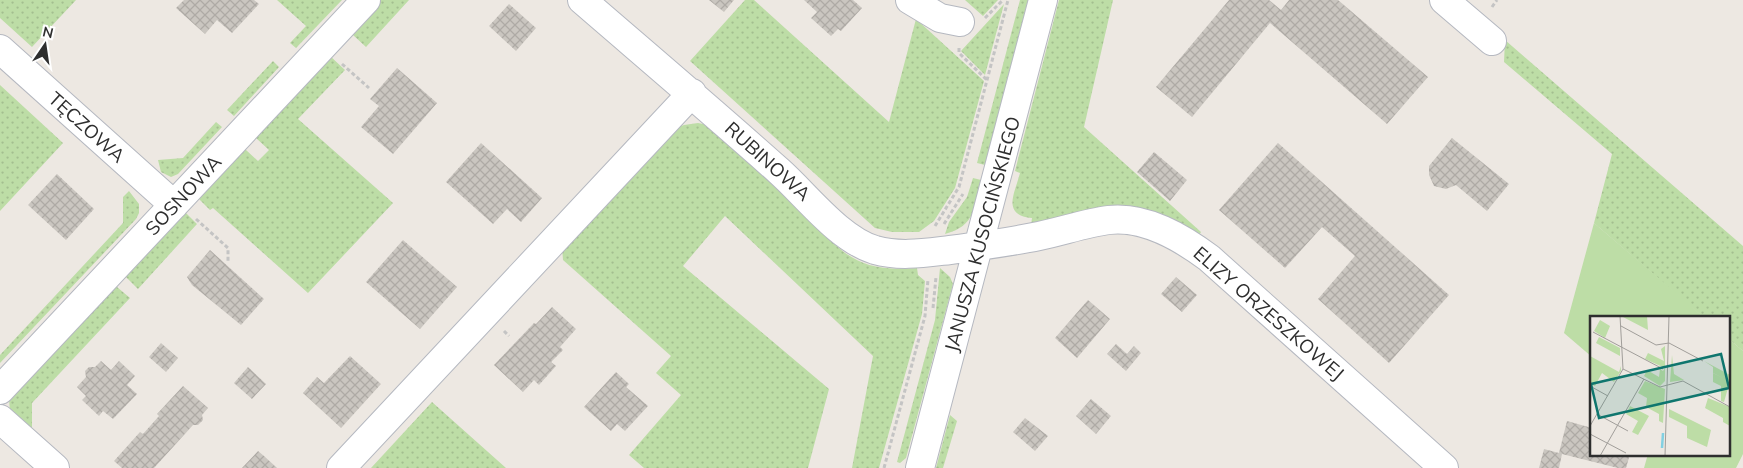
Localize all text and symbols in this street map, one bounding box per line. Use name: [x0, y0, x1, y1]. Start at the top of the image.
north arrow: [20, 20, 70, 70]
text: N: [41, 22, 55, 42]
street label: TĘCZOWA: [44, 86, 130, 168]
street label: JANUSZA KUSOCIŃSKIEGO: [939, 114, 1025, 354]
street label: RUBINOWA: [720, 116, 816, 206]
street label: SOSNOWA: [140, 150, 226, 240]
street label: ELIZY ORZESZKOWEJ: [1189, 241, 1349, 385]
inset map: [1590, 316, 1730, 456]

